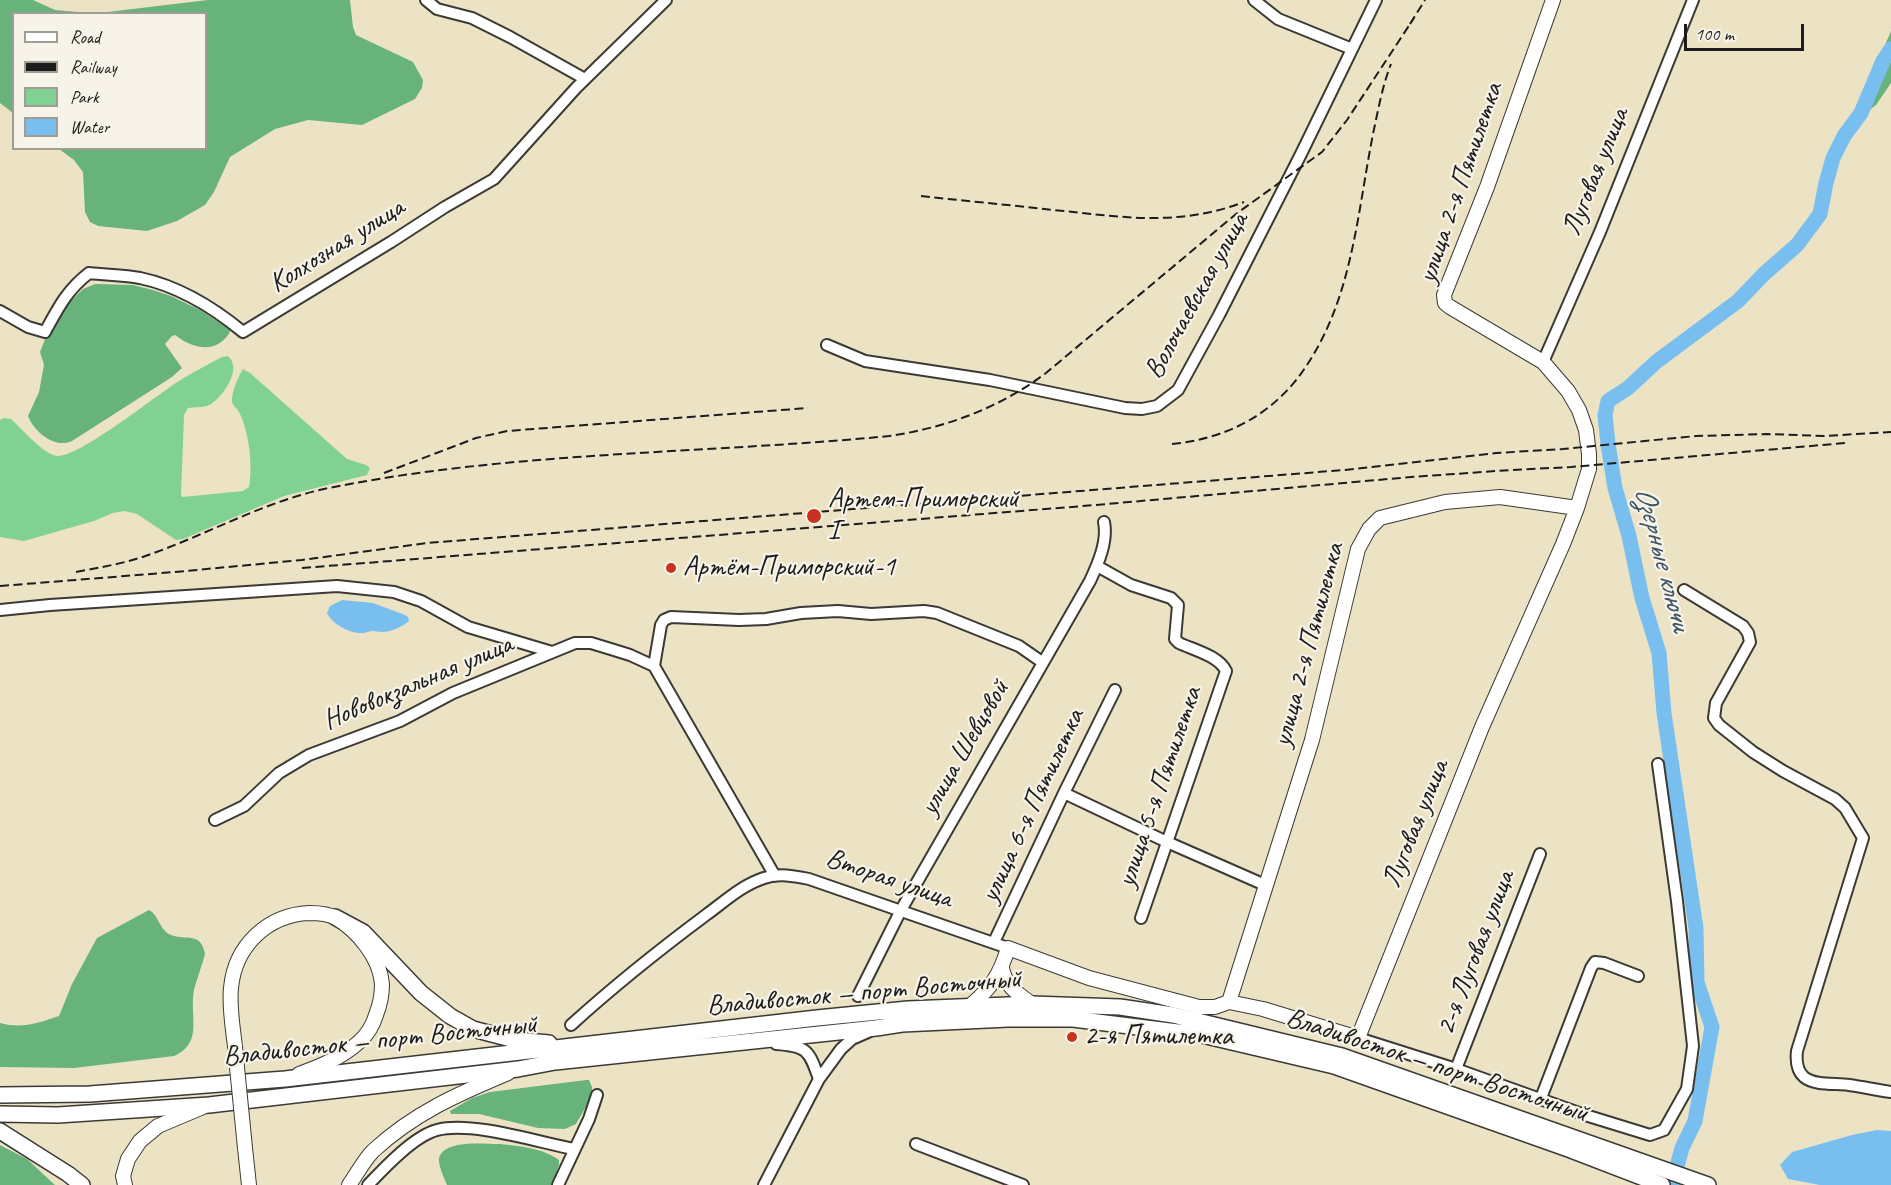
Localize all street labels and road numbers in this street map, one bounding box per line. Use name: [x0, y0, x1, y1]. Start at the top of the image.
street label: улица 2-я Пятилетка: [1411, 78, 1511, 288]
street label: Луговая улица: [1555, 103, 1637, 241]
street label: Колхозная улица: [263, 191, 411, 301]
street label: Волочаевская улица: [1138, 207, 1256, 385]
street label: улица 2-я Пятилетка: [1266, 539, 1352, 751]
street label: Нововокзальная улица: [318, 628, 518, 738]
street label: улица Шевцовой: [913, 674, 1017, 822]
street label: улица 5-я Пятилетка: [1110, 682, 1210, 892]
street label: улица 6-я Пятилетка: [974, 704, 1092, 908]
street label: Луговая улица: [1375, 755, 1457, 893]
street label: Вторая улица: [821, 842, 957, 916]
street label: 2-я Луговая улица: [1429, 866, 1523, 1040]
street label: Владивосток — порт Восточный: [705, 963, 1023, 1023]
street label: Владивосток — порт Восточный: [1282, 1001, 1592, 1131]
street label: Владивосток — порт Восточный: [221, 1008, 539, 1074]

